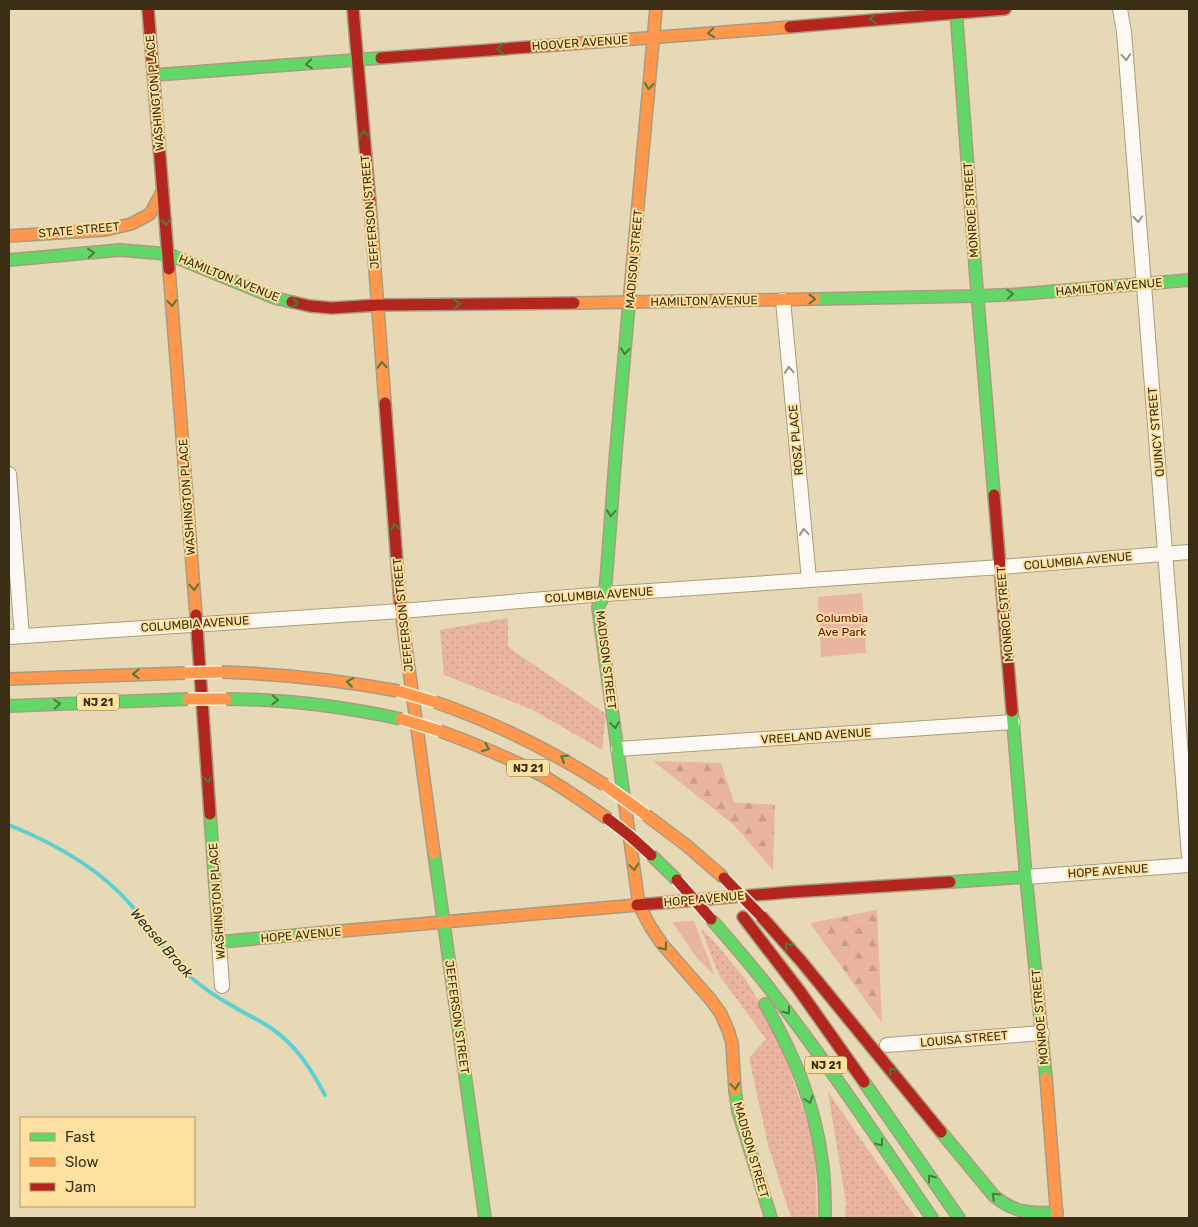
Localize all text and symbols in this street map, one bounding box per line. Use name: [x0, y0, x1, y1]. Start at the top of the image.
one-way arrow: [869, 14, 877, 25]
one-way arrow: [707, 27, 715, 38]
street label: HOOVER AVENUE: [531, 33, 629, 53]
street label: WASHINGTON PLACE: [143, 34, 167, 152]
one-way arrow: [496, 43, 504, 54]
one-way arrow: [1120, 53, 1131, 61]
one-way arrow: [305, 58, 313, 69]
one-way arrow: [643, 82, 654, 90]
one-way arrow: [359, 130, 370, 138]
street label: JEFFERSON STREET: [358, 154, 382, 270]
street label: MONROE STREET: [961, 162, 981, 258]
street label: MADISON STREET: [623, 209, 645, 309]
one-way arrow: [1133, 215, 1144, 223]
one-way arrow: [160, 218, 171, 226]
street label: STATE STREET: [38, 219, 120, 241]
one-way arrow: [87, 247, 95, 258]
street label: HAMILTON AVENUE: [177, 251, 281, 305]
street label: HAMILTON AVENUE: [1055, 275, 1163, 299]
one-way arrow: [1006, 289, 1014, 300]
street label: HAMILTON AVENUE: [650, 293, 758, 309]
one-way arrow: [809, 294, 817, 304]
one-way arrow: [291, 297, 300, 308]
one-way arrow: [167, 299, 178, 307]
one-way arrow: [454, 299, 462, 309]
one-way arrow: [620, 347, 631, 355]
one-way arrow: [377, 361, 388, 369]
one-way arrow: [784, 365, 795, 373]
street label: QUINCY STREET: [1145, 387, 1167, 477]
street label: ROSZ PLACE: [786, 404, 806, 476]
street label: WASHINGTON PLACE: [176, 438, 198, 556]
one-way arrow: [606, 509, 617, 517]
one-way arrow: [389, 523, 400, 531]
one-way arrow: [799, 527, 810, 535]
street label: COLUMBIA AVENUE: [1023, 549, 1133, 573]
street label: JEFFERSON STREET: [390, 557, 416, 673]
street label: MONROE STREET: [994, 566, 1016, 662]
one-way arrow: [189, 583, 200, 591]
street label: COLUMBIA AVENUE: [544, 584, 654, 606]
street label: MADISON STREET: [593, 610, 619, 710]
park label: Columbia Ave Park: [816, 611, 868, 639]
street label: COLUMBIA AVENUE: [140, 613, 250, 635]
one-way arrow: [132, 669, 140, 679]
one-way arrow: [345, 677, 353, 688]
road number: NJ 21: [77, 694, 119, 710]
one-way arrow: [271, 695, 279, 706]
one-way arrow: [54, 698, 62, 709]
one-way arrow: [609, 721, 619, 729]
street label: VREELAND AVENUE: [760, 725, 872, 747]
one-way arrow: [481, 742, 490, 753]
one-way arrow: [560, 755, 569, 765]
road number: NJ 21: [507, 760, 549, 776]
one-way arrow: [203, 775, 214, 783]
street label: WASHINGTON PLACE: [206, 842, 228, 960]
street label: HOPE AVENUE: [1067, 861, 1149, 881]
one-way arrow: [628, 863, 639, 871]
street label: HOPE AVENUE: [663, 889, 745, 909]
water label: Weasel Brook: [127, 905, 197, 982]
street label: HOPE AVENUE: [260, 925, 342, 945]
one-way arrow: [658, 941, 667, 950]
one-way arrow: [786, 943, 794, 952]
street label: JEFFERSON STREET: [442, 959, 472, 1075]
street label: MONROE STREET: [1029, 969, 1051, 1065]
one-way arrow: [781, 1005, 790, 1015]
street label: LOUISA STREET: [919, 1028, 1009, 1050]
road number: NJ 21: [805, 1056, 847, 1074]
one-way arrow: [888, 1068, 897, 1077]
one-way arrow: [729, 1082, 740, 1090]
one-way arrow: [804, 1095, 814, 1103]
street label: MADISON STREET: [731, 1100, 771, 1200]
legend: [20, 1117, 195, 1207]
text: Fast: [65, 1128, 95, 1146]
one-way arrow: [874, 1138, 883, 1147]
text: Slow: [65, 1153, 98, 1171]
one-way arrow: [928, 1174, 937, 1184]
text: Jam: [65, 1178, 96, 1196]
one-way arrow: [992, 1193, 1001, 1202]

